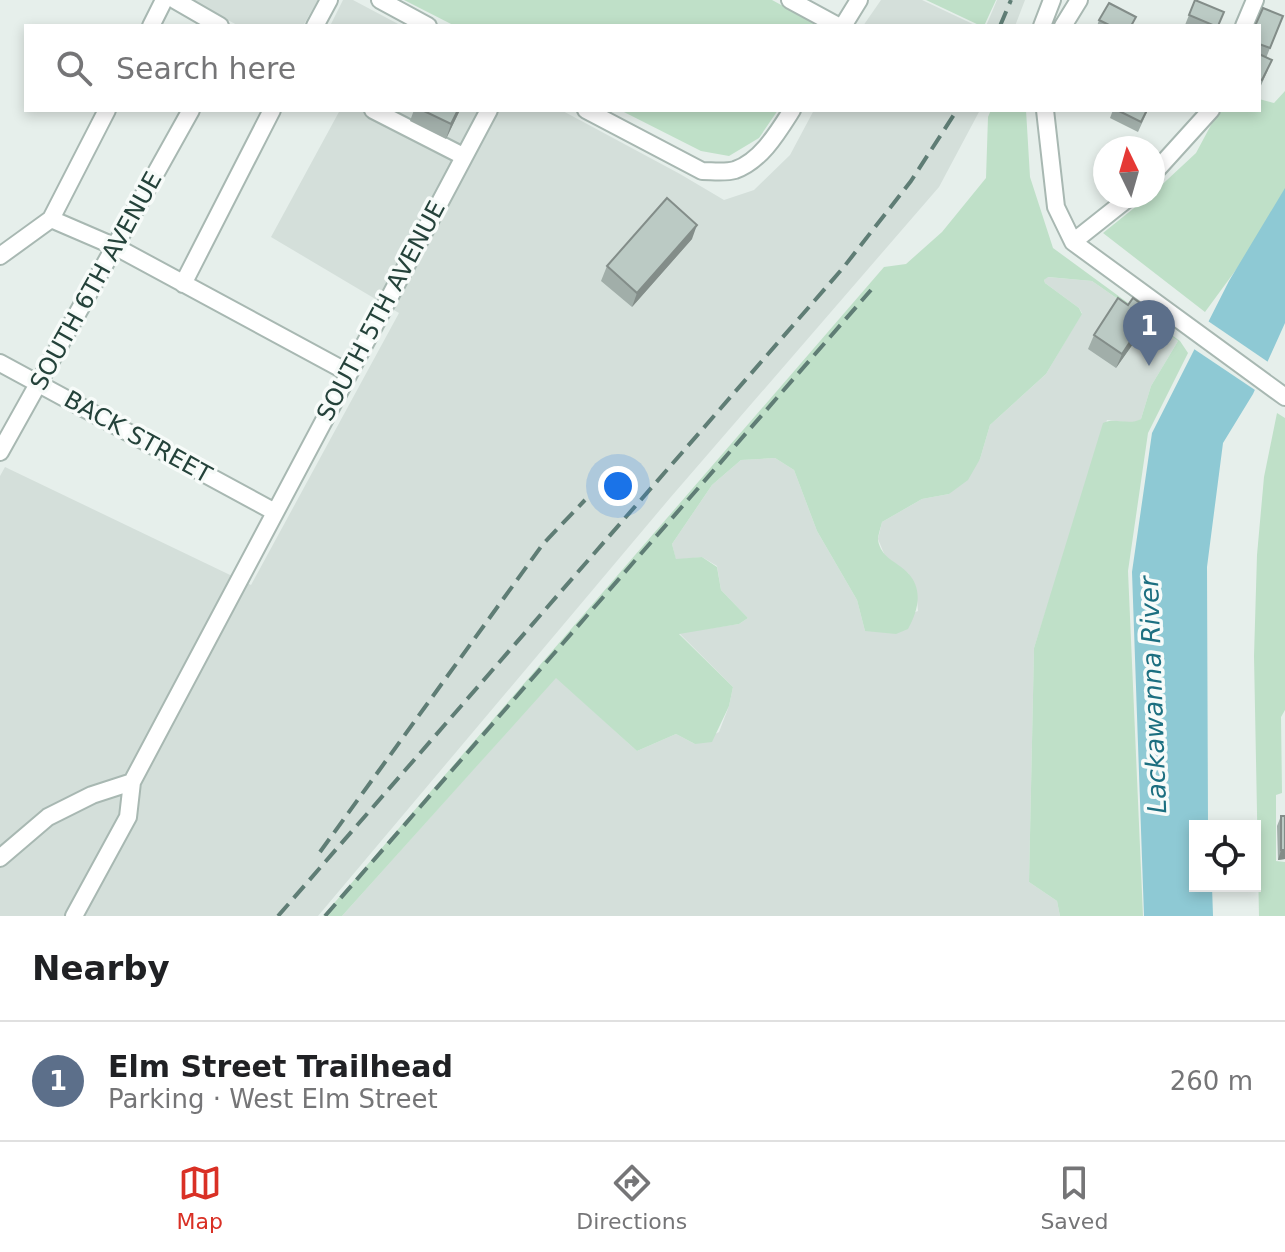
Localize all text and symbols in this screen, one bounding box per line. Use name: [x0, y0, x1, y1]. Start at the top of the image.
search box: [24, 24, 1261, 112]
icon: search: [52, 46, 96, 90]
text: Search here: [116, 51, 296, 86]
north arrow: [1093, 136, 1165, 208]
street label: SOUTH 6TH AVENUE: [24, 167, 168, 395]
street label: SOUTH 5TH AVENUE: [311, 196, 451, 426]
pin: 1: [1123, 300, 1175, 366]
street label: BACK STREET: [59, 385, 217, 489]
your location: [598, 466, 638, 506]
water label: Lackawanna River: [1134, 574, 1172, 814]
map controls: [1189, 820, 1261, 892]
button: locate: [1189, 820, 1261, 892]
text: Nearby: [32, 948, 170, 988]
text: Elm Street Trailhead: [108, 1049, 453, 1084]
text: 1: [49, 1066, 67, 1096]
text: 260 m: [1170, 1066, 1253, 1096]
text: Parking · West Elm Street: [108, 1084, 438, 1114]
tab: Map: [177, 1161, 223, 1234]
tab: Directions: [576, 1161, 687, 1234]
tab: Saved: [1040, 1161, 1108, 1234]

